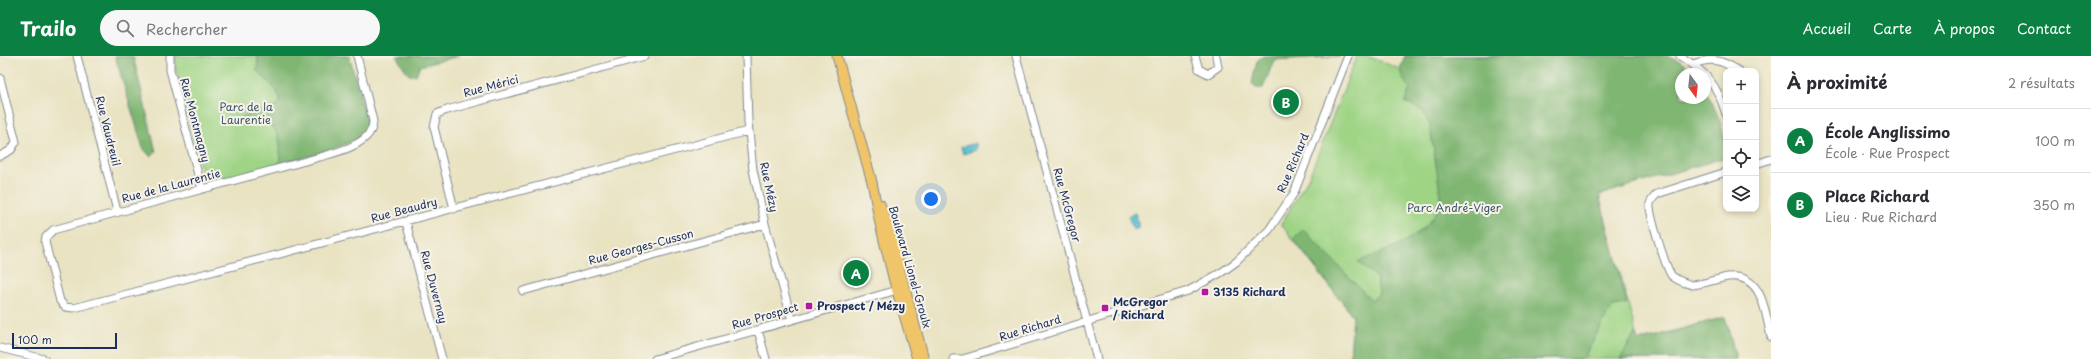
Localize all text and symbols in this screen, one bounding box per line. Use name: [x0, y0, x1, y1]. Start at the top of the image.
search box: [100, 10, 380, 46]
text: Trailo: [20, 14, 76, 42]
icon: search: [114, 17, 136, 39]
text: Rechercher: [146, 17, 227, 40]
text: Accueil: [1803, 18, 1851, 39]
text: Carte: [1873, 18, 1912, 39]
text: À propos: [1934, 18, 1995, 39]
text: Contact: [2017, 18, 2071, 39]
north arrow: [1675, 68, 1711, 104]
map controls: [1723, 68, 1759, 212]
button: +: [1723, 68, 1759, 104]
text: À proximité: [1787, 69, 1887, 95]
street label: Rue Mérici: [461, 70, 520, 101]
text: 2 résultats: [2008, 73, 2075, 92]
street label: Rue Montmagny: [176, 76, 215, 164]
pin: B: [1273, 87, 1299, 117]
street label: Rue Vaudreuil: [92, 94, 125, 168]
park label: Parc de la Laurentie: [219, 98, 273, 128]
button: −: [1723, 104, 1759, 140]
text: École Anglissimo: [1825, 120, 1950, 143]
street label: Rue Richard: [1272, 130, 1313, 195]
text: A: [1795, 131, 1805, 150]
text: 100 m: [2035, 131, 2075, 150]
button: locate: [1723, 140, 1759, 176]
text: École · Rue Prospect: [1825, 143, 1950, 162]
street label: Rue Mézy: [756, 160, 783, 214]
street label: Rue de la Laurentie: [120, 164, 222, 207]
street label: Rue McGregor: [1049, 166, 1086, 245]
button: layers: [1723, 176, 1759, 212]
text: Place Richard: [1825, 184, 1929, 207]
your location: [921, 189, 941, 209]
street label: Rue Beaudry: [369, 192, 439, 227]
text: B: [1796, 195, 1804, 214]
text: 350 m: [2033, 195, 2075, 214]
park label: Parc André-Viger: [1407, 199, 1502, 216]
street label: Boulevard Lionel-Groulx: [885, 204, 936, 330]
text: Lieu · Rue Richard: [1825, 207, 1937, 226]
street label: Rue Georges-Cusson: [586, 224, 695, 269]
street label: Rue Duvernay: [417, 248, 452, 325]
pin: A: [843, 258, 869, 288]
place label: 3135 Richard: [1213, 283, 1286, 300]
marker: 3135 Richard: [1200, 287, 1210, 297]
place label: McGregor / Richard: [1112, 293, 1168, 323]
place label: Prospect / Mézy: [817, 297, 906, 314]
street label: Rue Prospect: [730, 298, 801, 333]
marker: Prospect / Mézy: [804, 301, 814, 311]
marker: McGregor / Richard: [1100, 303, 1110, 313]
street label: Rue Richard: [997, 310, 1063, 345]
scale bar: [12, 331, 117, 350]
text: 100 m: [18, 331, 52, 348]

